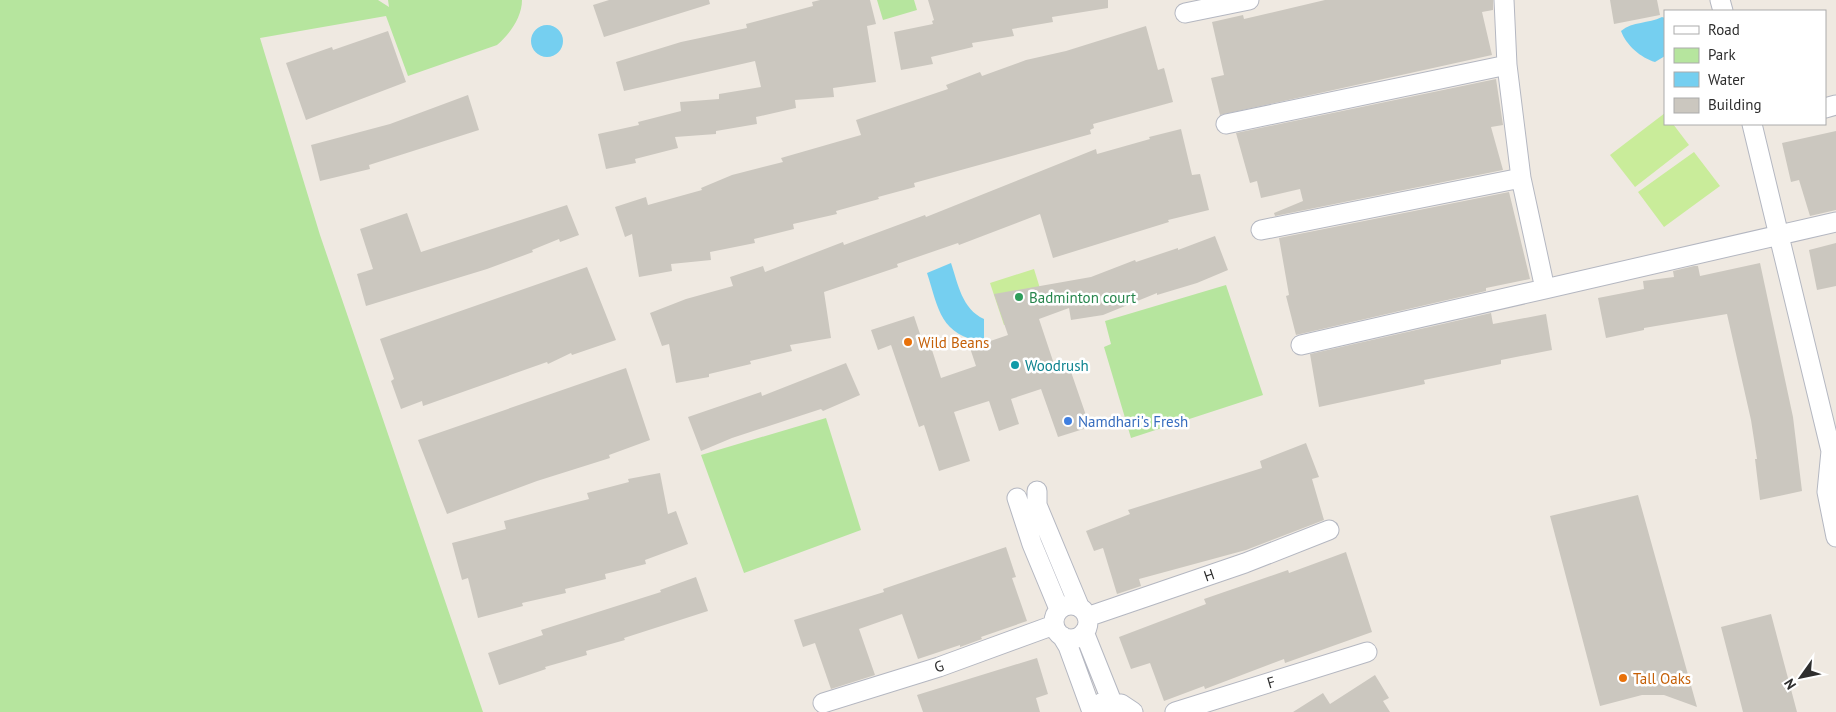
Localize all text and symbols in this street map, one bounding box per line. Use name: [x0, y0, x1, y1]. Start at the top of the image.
legend: [1664, 10, 1826, 125]
text: Road: [1708, 20, 1740, 39]
text: Park: [1708, 45, 1736, 64]
text: Water: [1708, 70, 1745, 89]
text: Building: [1708, 95, 1762, 114]
place label: Badminton court: [1029, 288, 1136, 307]
marker: Badminton court: [1013, 291, 1025, 303]
place label: Wild Beans: [918, 333, 989, 352]
marker: Wild Beans: [902, 336, 914, 348]
place label: Woodrush: [1025, 356, 1089, 375]
marker: Woodrush: [1009, 359, 1021, 371]
place label: Namdhari's Fresh: [1078, 412, 1188, 431]
marker: Namdhari's Fresh: [1062, 415, 1074, 427]
street label: H: [1201, 564, 1217, 586]
north arrow: [1776, 652, 1826, 702]
street label: G: [932, 656, 946, 676]
place label: Tall Oaks: [1633, 669, 1691, 688]
street label: F: [1265, 672, 1277, 692]
marker: Tall Oaks: [1617, 672, 1629, 684]
text: N: [1780, 675, 1800, 693]

